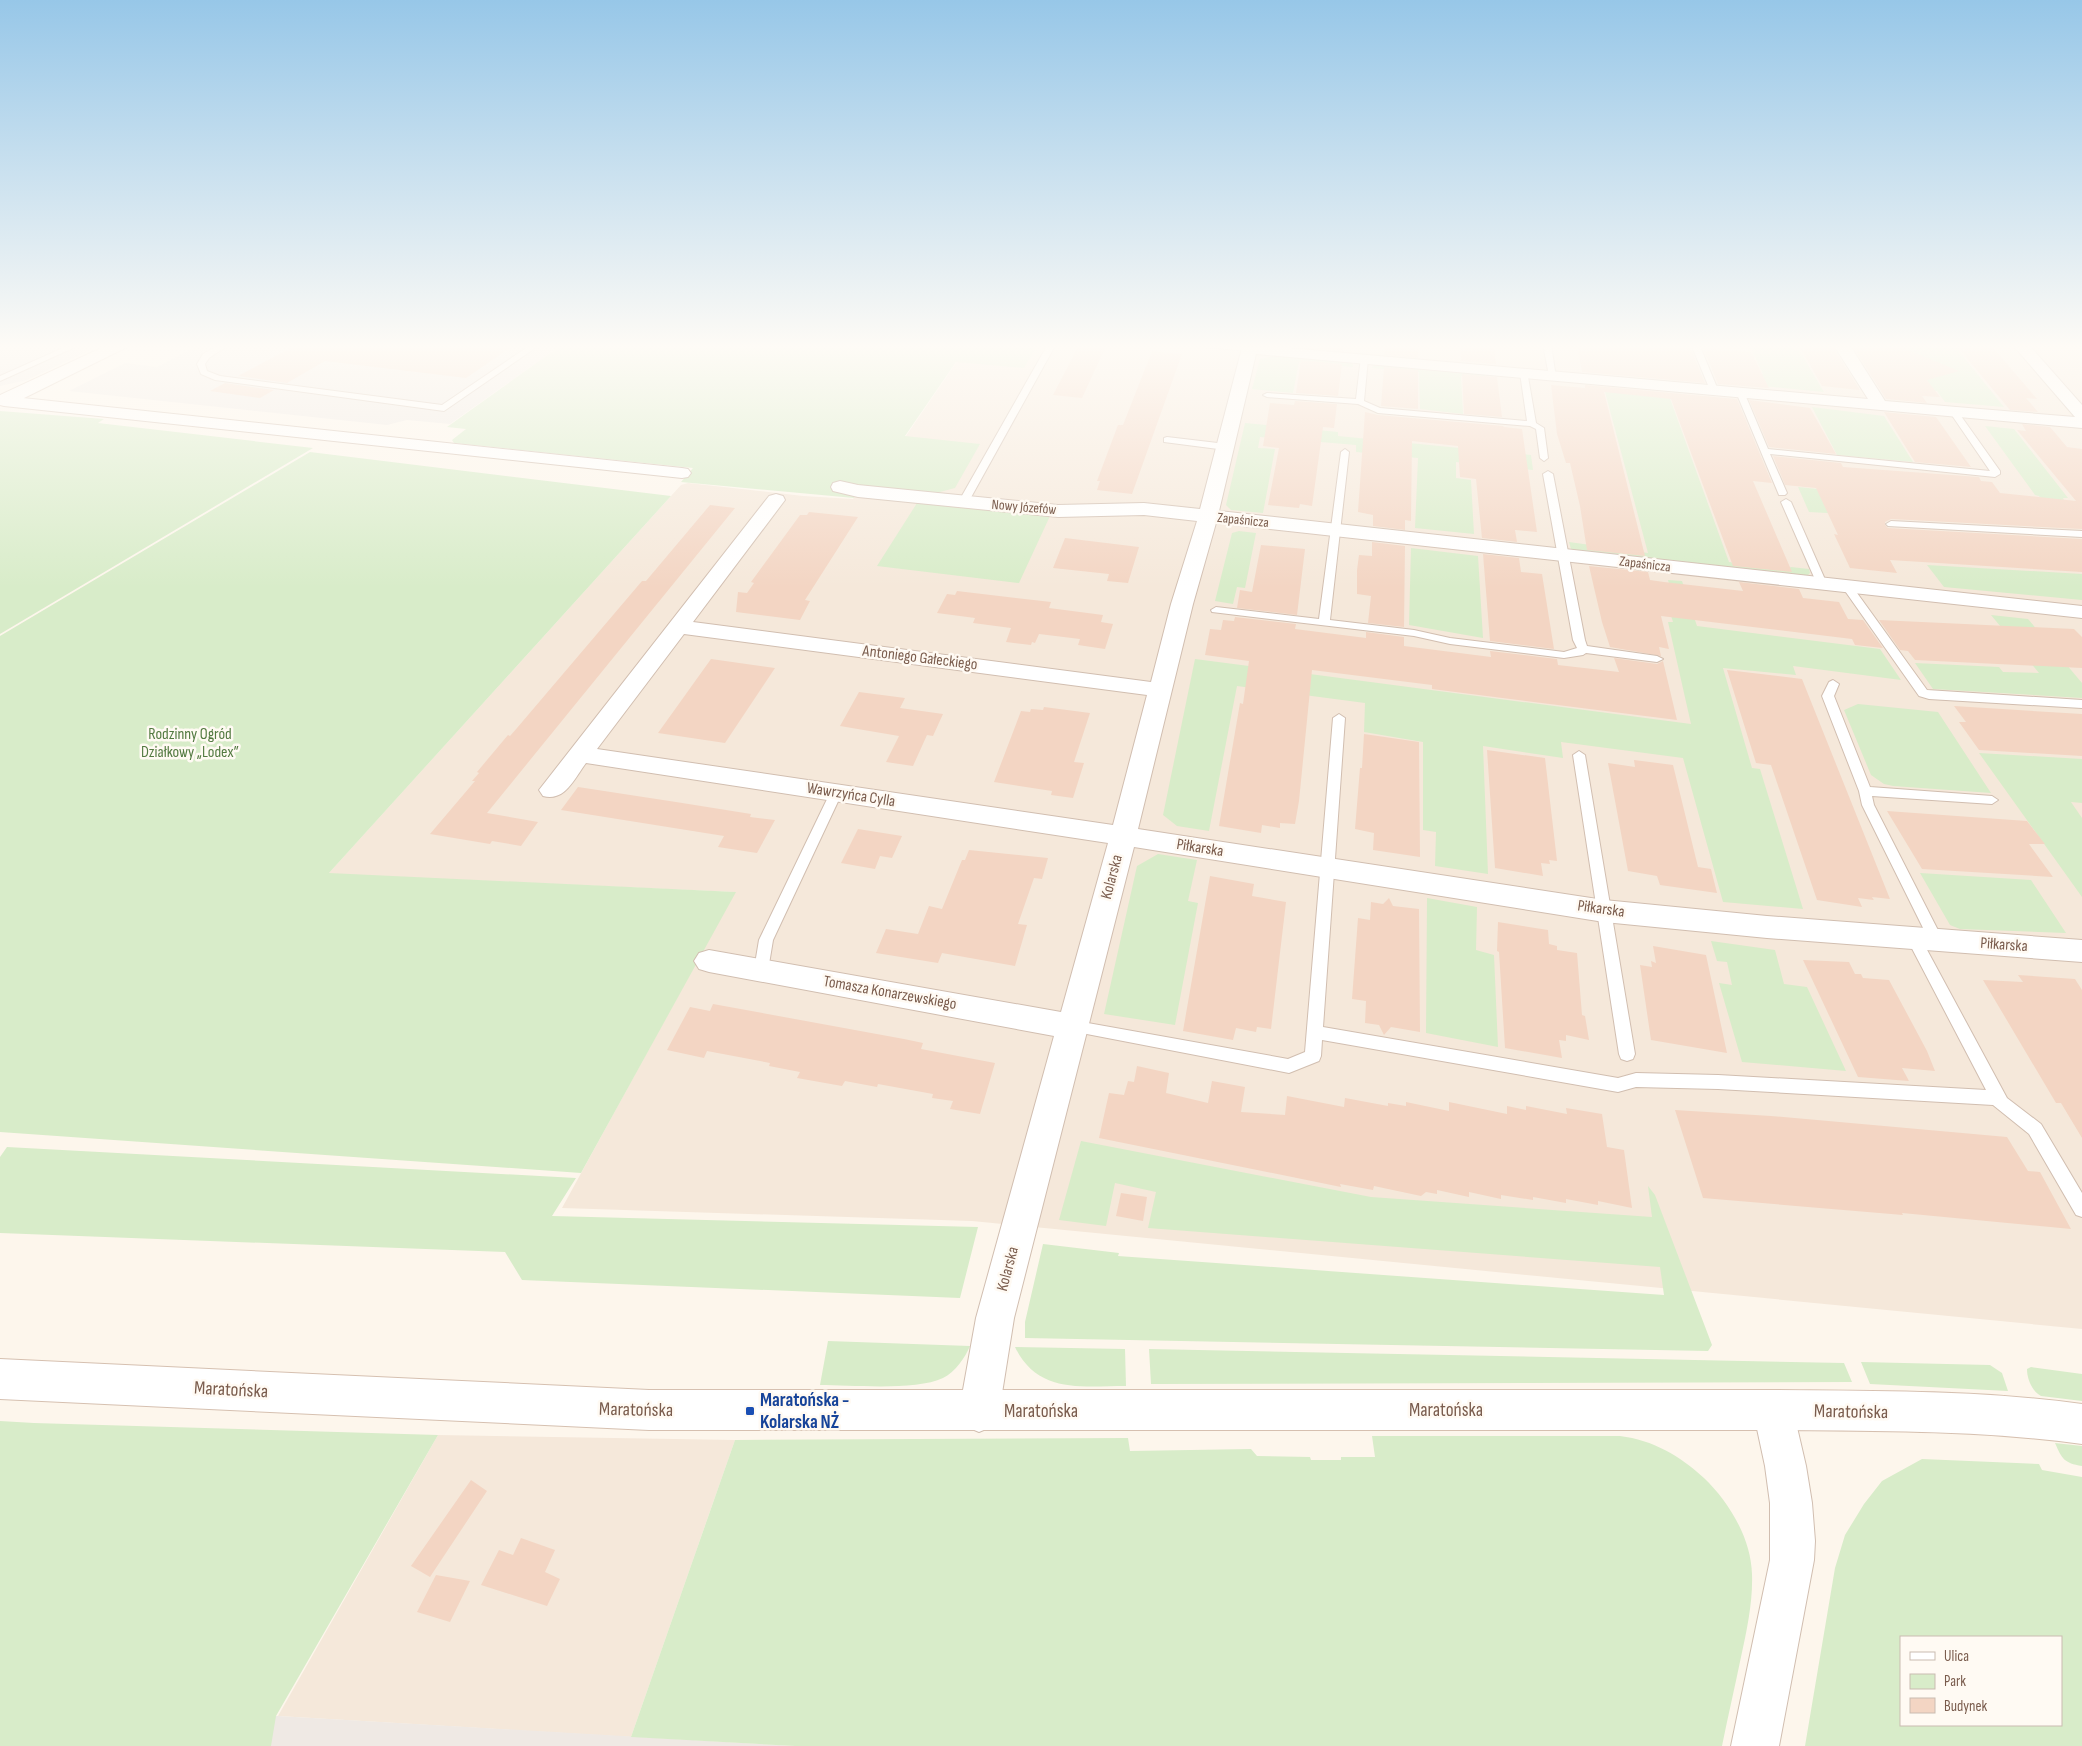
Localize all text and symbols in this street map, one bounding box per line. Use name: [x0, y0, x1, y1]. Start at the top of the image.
street label: Nowy Józefów: [991, 496, 1057, 518]
street label: Zapaśnicza: [1216, 509, 1270, 531]
street label: Zapaśnicza: [1618, 552, 1672, 576]
street label: Antoniego Gałeckiego: [860, 641, 979, 674]
park label: Rodzinny Ogród Działkowy „Lodex”: [141, 725, 239, 762]
street label: Wawrzyńca Cylla: [805, 779, 897, 811]
street label: Piłkarska: [1175, 835, 1225, 861]
street label: Kolarska: [1097, 853, 1127, 901]
street label: Piłkarska: [1576, 896, 1626, 922]
street label: Piłkarska: [1980, 934, 2028, 956]
street label: Tomasza Konarzewskiego: [822, 972, 958, 1014]
street label: Kolarska: [993, 1245, 1023, 1293]
street label: Maratońska: [193, 1377, 269, 1403]
place label: Maratońska - Kolarska NŻ: [760, 1389, 849, 1434]
street label: Maratońska: [599, 1398, 673, 1422]
street label: Maratońska: [1409, 1399, 1483, 1422]
street label: Maratońska: [1004, 1400, 1078, 1423]
street label: Maratońska: [1814, 1400, 1888, 1424]
marker: Maratońska - Kolarska NŻ: [744, 1405, 756, 1417]
legend: [1900, 1636, 2062, 1726]
text: Ulica: [1944, 1647, 1969, 1666]
text: Park: [1944, 1672, 1966, 1691]
text: Budynek: [1944, 1697, 1987, 1716]

